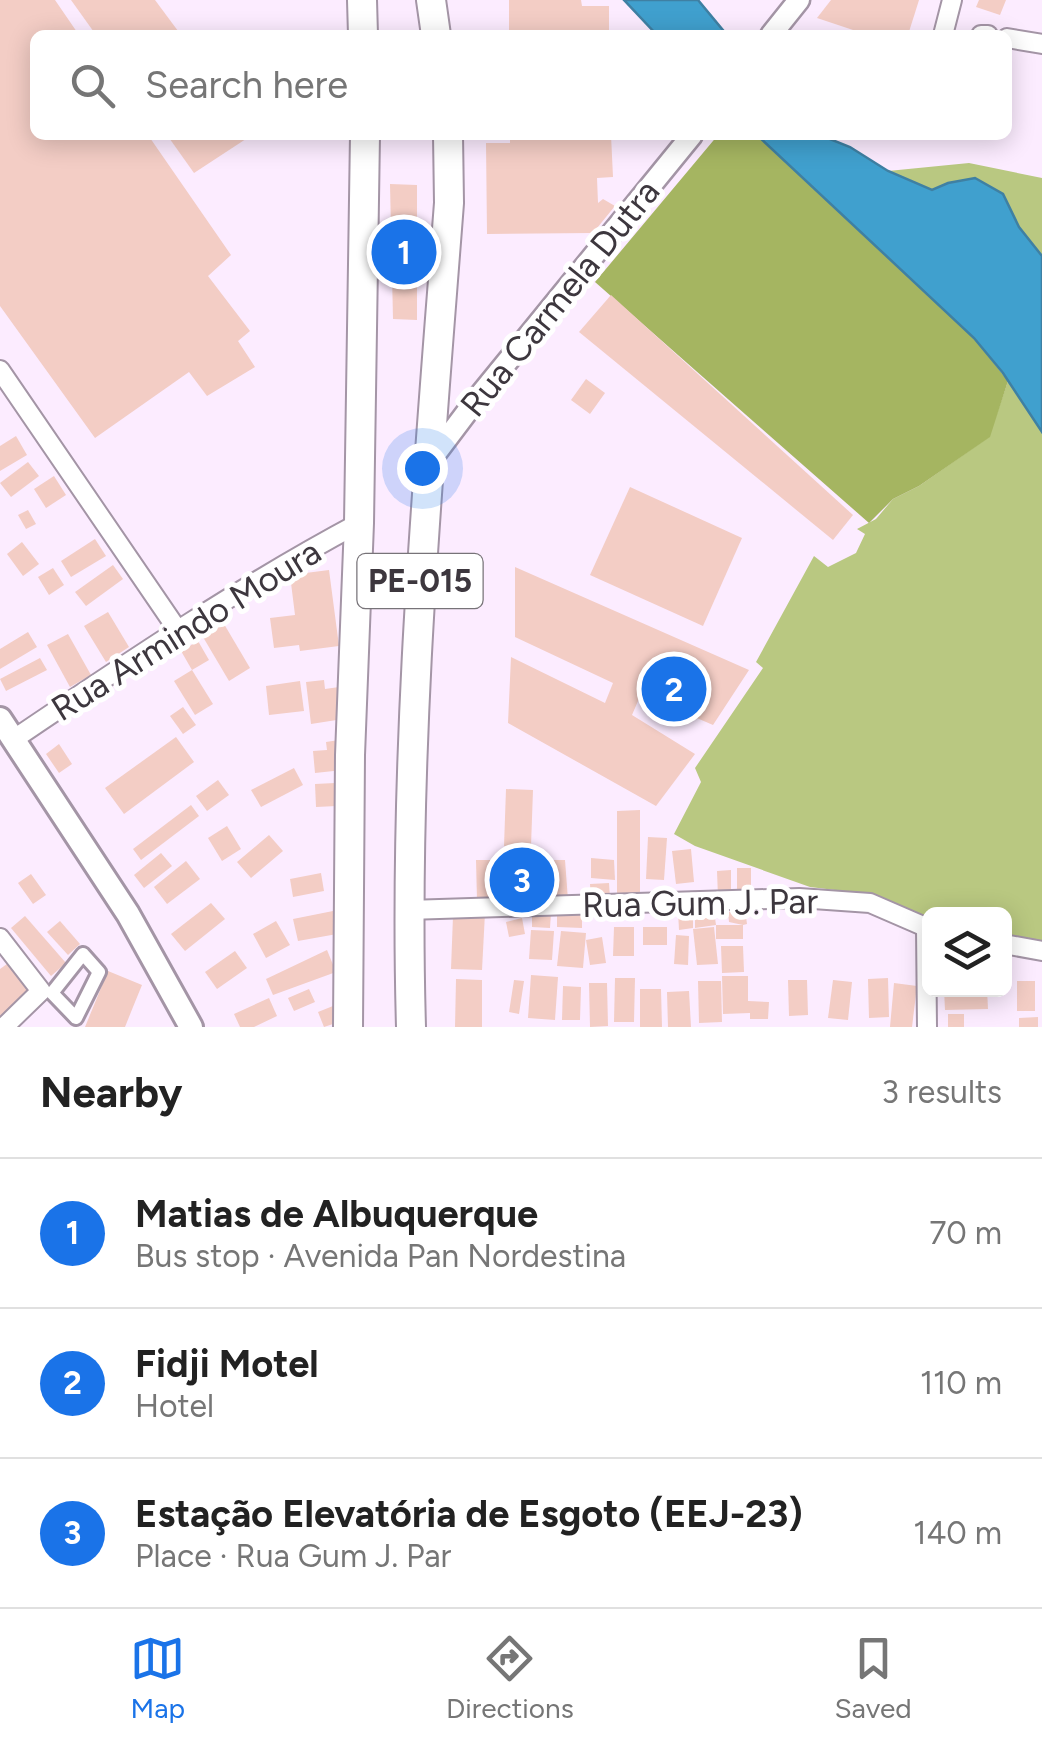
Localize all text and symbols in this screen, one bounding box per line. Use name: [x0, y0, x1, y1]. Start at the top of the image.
search box: [30, 30, 1012, 140]
icon: search: [65, 58, 120, 113]
text: Search here: [145, 62, 348, 108]
street label: Rua Carmela Dutra: [452, 171, 668, 425]
pin: 1: [372, 214, 436, 290]
your location: [397, 443, 448, 494]
street label: Rua Armindo Moura: [44, 530, 328, 730]
road number: PE-015: [358, 554, 482, 608]
pin: 2: [642, 652, 706, 726]
pin: 3: [490, 842, 554, 918]
street label: Rua Gum J. Par: [582, 880, 819, 926]
map controls: [922, 907, 1012, 997]
button: layers: [922, 907, 1012, 997]
text: Nearby: [40, 1067, 182, 1118]
text: 3 results: [882, 1073, 1002, 1111]
text: Matias de Albuquerque: [135, 1191, 538, 1237]
text: 1: [66, 1214, 79, 1252]
text: 70 m: [929, 1214, 1002, 1252]
text: Bus stop · Avenida Pan Nordestina: [135, 1237, 626, 1275]
text: Fidji Motel: [135, 1341, 319, 1387]
text: 2: [63, 1364, 82, 1402]
text: 110 m: [920, 1364, 1002, 1402]
text: Hotel: [135, 1387, 214, 1425]
text: Estação Elevatória de Esgoto (EEJ-23): [135, 1491, 803, 1537]
text: 3: [64, 1514, 81, 1552]
text: 140 m: [913, 1514, 1002, 1552]
text: Place · Rua Gum J. Par: [135, 1537, 451, 1575]
tab: Map: [130, 1631, 185, 1725]
tab: Directions: [446, 1631, 574, 1725]
tab: Saved: [834, 1631, 912, 1725]

